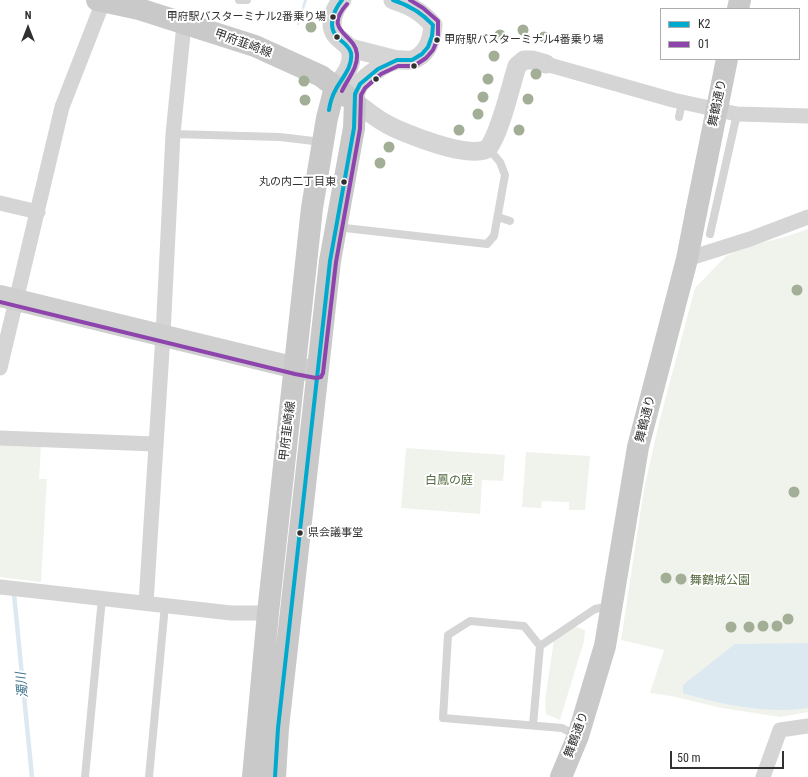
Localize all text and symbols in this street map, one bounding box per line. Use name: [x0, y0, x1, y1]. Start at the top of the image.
north arrow: [8, 8, 48, 48]
legend: [660, 8, 800, 60]
text: N: [25, 9, 31, 22]
place label: 甲府駅バスターミナル2番乗り場: [167, 10, 326, 24]
marker: 甲府駅バスターミナル2番乗り場: [328, 12, 338, 22]
text: K2: [698, 17, 710, 31]
street label: 甲府韮崎線: [212, 27, 274, 61]
unlabelled marker: [332, 32, 342, 42]
place label: 甲府駅バスターミナル4番乗り場: [444, 33, 603, 47]
marker: 甲府駅バスターミナル4番乗り場: [432, 35, 442, 45]
text: 01: [698, 37, 710, 51]
unlabelled marker: [409, 61, 419, 71]
unlabelled marker: [371, 74, 381, 84]
street label: 舞鶴通り: [706, 78, 730, 128]
place label: 丸の内二丁目東: [259, 175, 336, 189]
marker: 丸の内二丁目東: [339, 177, 349, 187]
street label: 舞鶴通り: [633, 394, 659, 444]
street label: 甲府韮崎線: [277, 400, 299, 462]
park label: 白鳳の庭: [425, 474, 473, 488]
place label: 県会議事堂: [308, 526, 363, 540]
marker: 県会議事堂: [295, 528, 305, 538]
park label: 舞鶴城公園: [690, 574, 750, 588]
water label: 濁川: [14, 671, 32, 699]
street label: 舞鶴通り: [562, 710, 592, 760]
scale bar: [672, 743, 786, 769]
text: 50 m: [677, 751, 701, 765]

